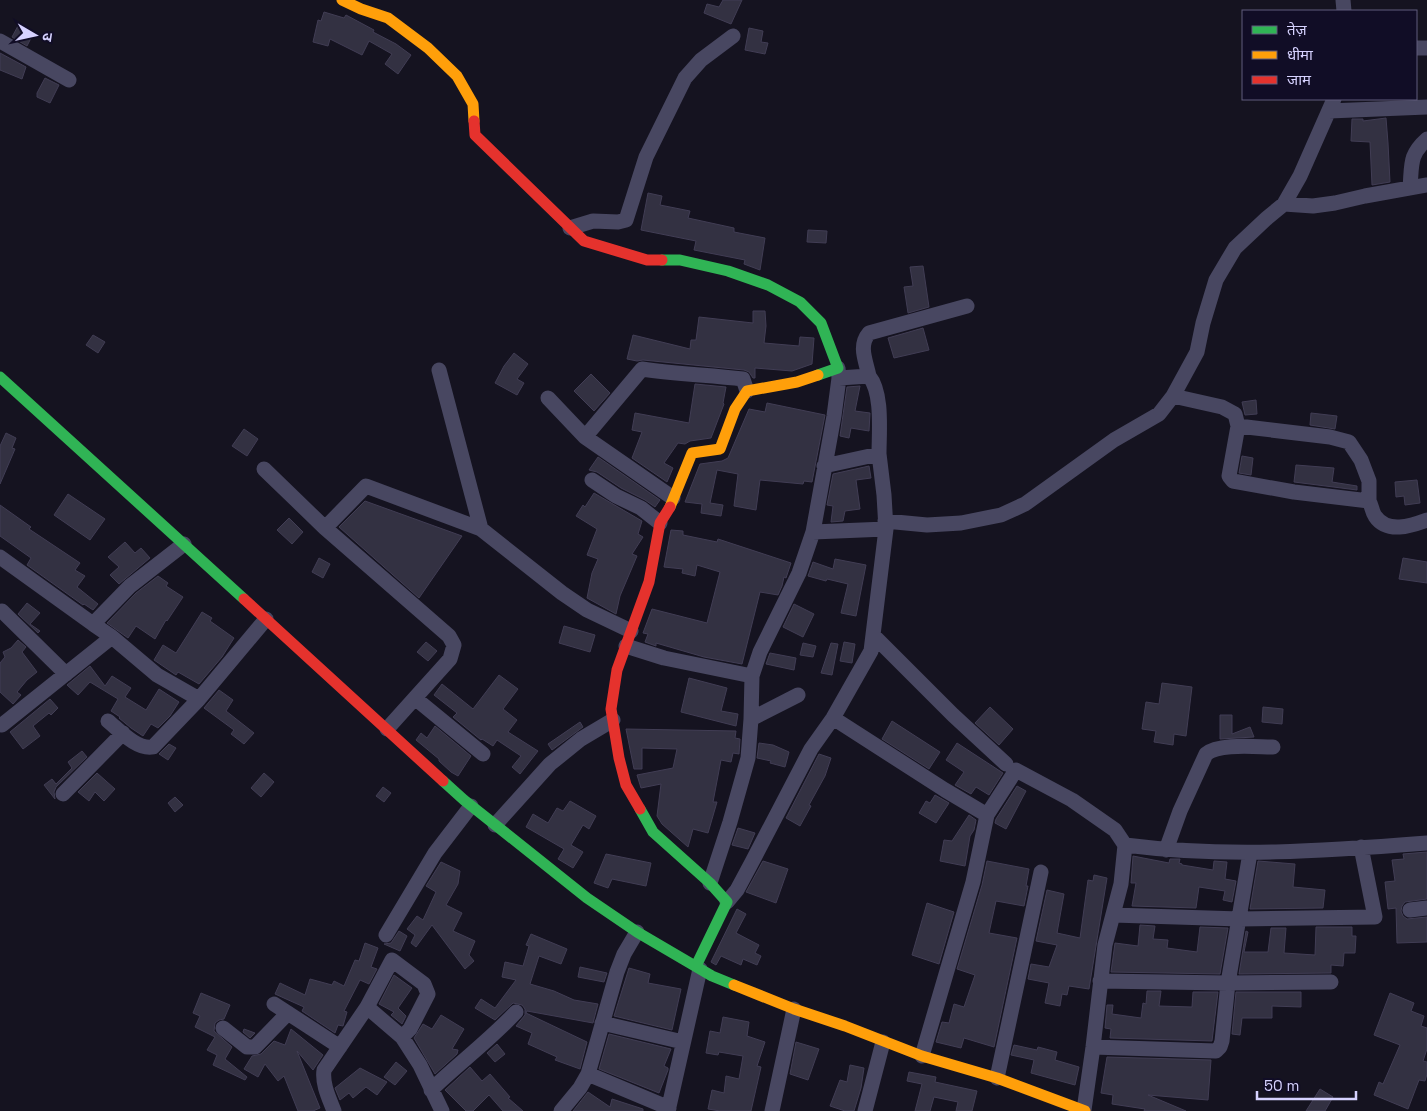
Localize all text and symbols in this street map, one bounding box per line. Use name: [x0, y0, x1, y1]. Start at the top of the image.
north arrow: [10, 10, 60, 60]
legend: [1242, 10, 1417, 100]
text: तेज़: [1287, 20, 1308, 39]
text: उ: [38, 32, 57, 43]
text: धीमा: [1287, 45, 1314, 64]
text: जाम: [1287, 70, 1312, 89]
scale bar: [1257, 1068, 1356, 1100]
text: 50 m: [1264, 1076, 1299, 1095]

